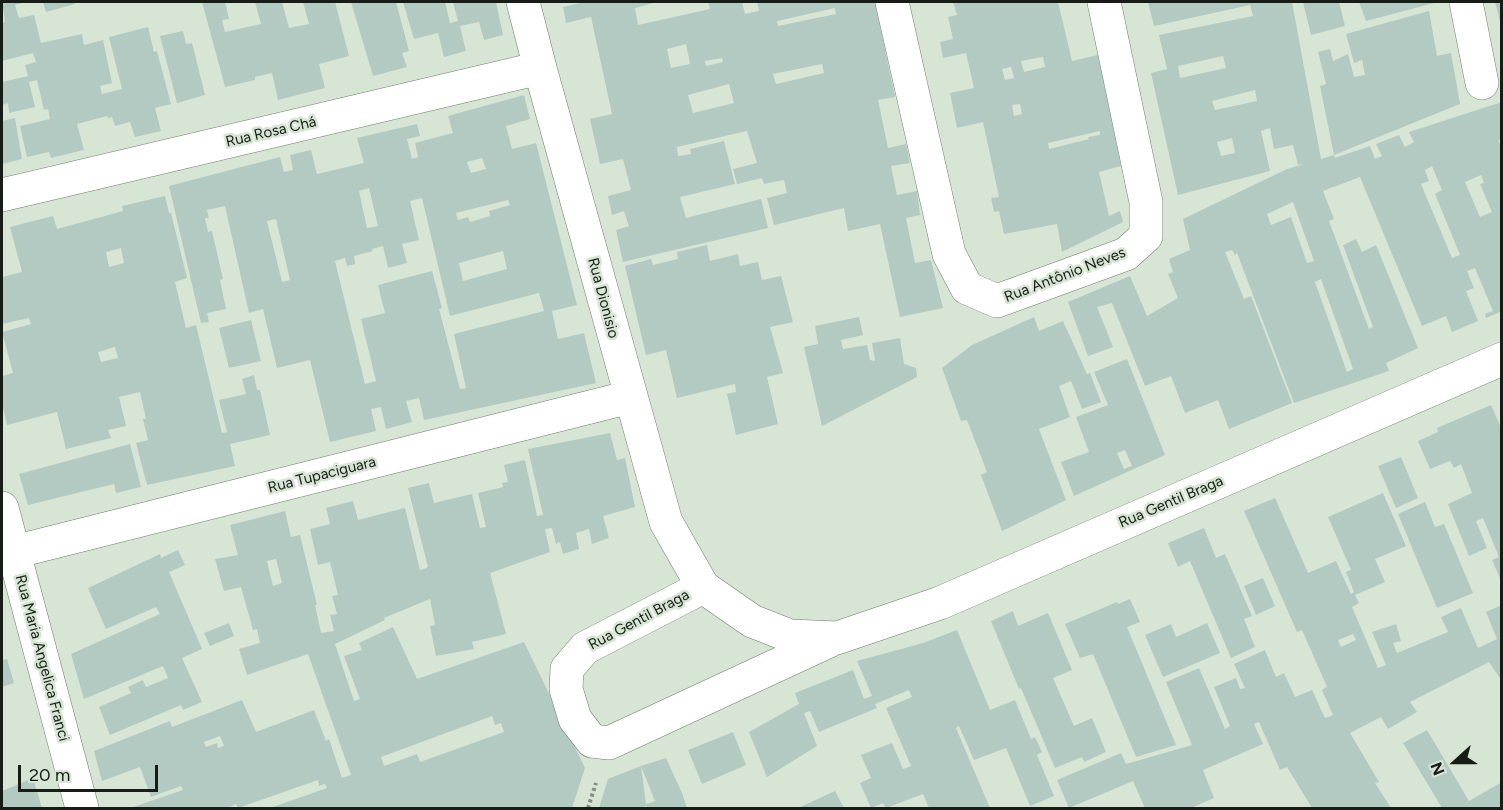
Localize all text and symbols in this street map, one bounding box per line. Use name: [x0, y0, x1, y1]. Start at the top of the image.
street label: Rua Rosa Chá: [224, 113, 318, 151]
street label: Rua Antônio Neves: [1002, 244, 1128, 306]
street label: Rua Dionisio: [584, 256, 622, 340]
street label: Rua Tupaciguara: [266, 453, 378, 497]
street label: Rua Gentil Braga: [1116, 472, 1226, 532]
street label: Rua Maria Angelica Franci: [11, 573, 73, 743]
street label: Rua Gentil Braga: [586, 586, 692, 654]
north arrow: [1425, 732, 1485, 792]
scale bar: [21, 753, 160, 791]
text: N: [1427, 759, 1449, 778]
text: 20 m: [29, 764, 70, 786]

